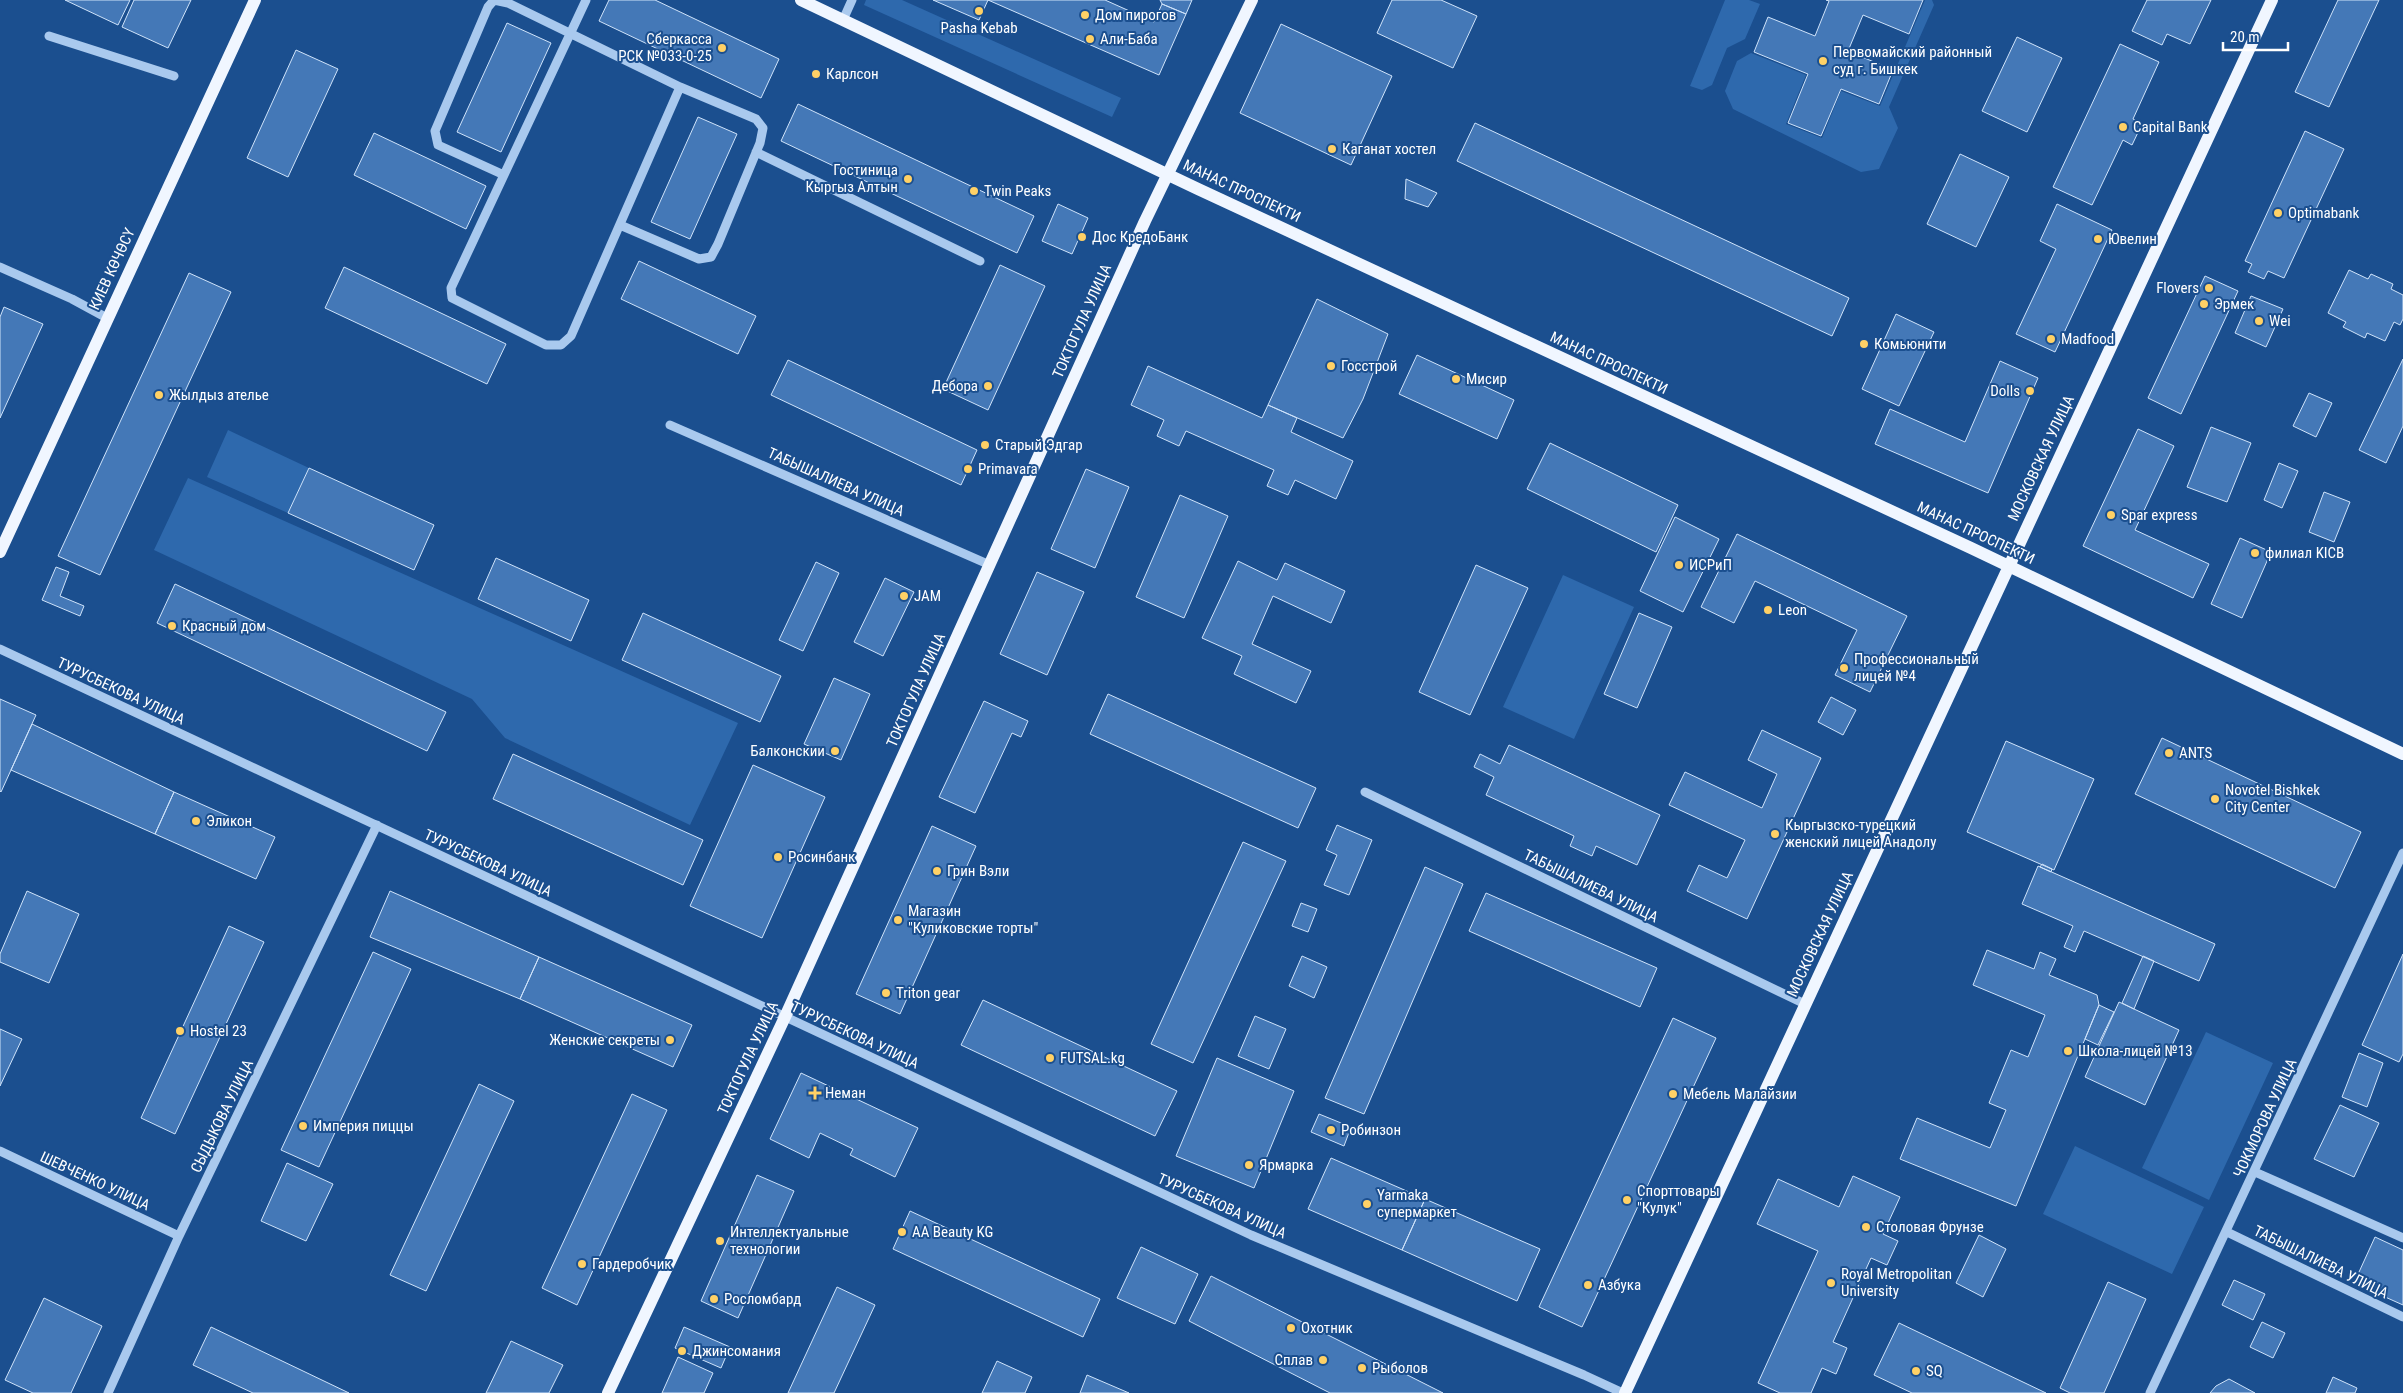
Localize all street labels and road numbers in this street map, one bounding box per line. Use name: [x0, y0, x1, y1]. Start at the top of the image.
street label: МАНАС ПРОСПЕКТИ: [1180, 156, 1304, 226]
street label: КИЕВ КӨЧӨСҮ: [85, 225, 139, 313]
street label: ТОКТОГУЛА УЛИЦА: [1049, 261, 1115, 381]
street label: МАНАС ПРОСПЕКТИ: [1547, 328, 1671, 398]
street label: МОСКОВСКАЯ УЛИЦА: [2004, 392, 2078, 524]
street label: ТАБЫШАЛИЕВА УЛИЦА: [765, 444, 907, 520]
street label: МАНАС ПРОСПЕКТИ: [1914, 498, 2038, 568]
street label: ТОКТОГУЛА УЛИЦА: [883, 630, 949, 750]
street label: ТУРУСБЕКОВА УЛИЦА: [54, 654, 188, 729]
street label: ТУРУСБЕКОВА УЛИЦА: [421, 826, 555, 901]
street label: ТАБЫШАЛИЕВА УЛИЦА: [1521, 846, 1662, 927]
street label: МОСКОВСКАЯ УЛИЦА: [1783, 868, 1857, 1000]
street label: ТОКТОГУЛА УЛИЦА: [714, 998, 782, 1118]
street label: ТУРУСБЕКОВА УЛИЦА: [788, 998, 922, 1073]
street label: ЧОКМОРОВА УЛИЦА: [2230, 1055, 2301, 1180]
street label: СЫДЫКОВА УЛИЦА: [187, 1056, 257, 1175]
street label: ШЕВЧЕНКО УЛИЦА: [37, 1148, 153, 1214]
street label: ТУРУСБЕКОВА УЛИЦА: [1155, 1170, 1289, 1243]
street label: ТАБЫШАЛИЕВА УЛИЦА: [2251, 1222, 2392, 1303]

